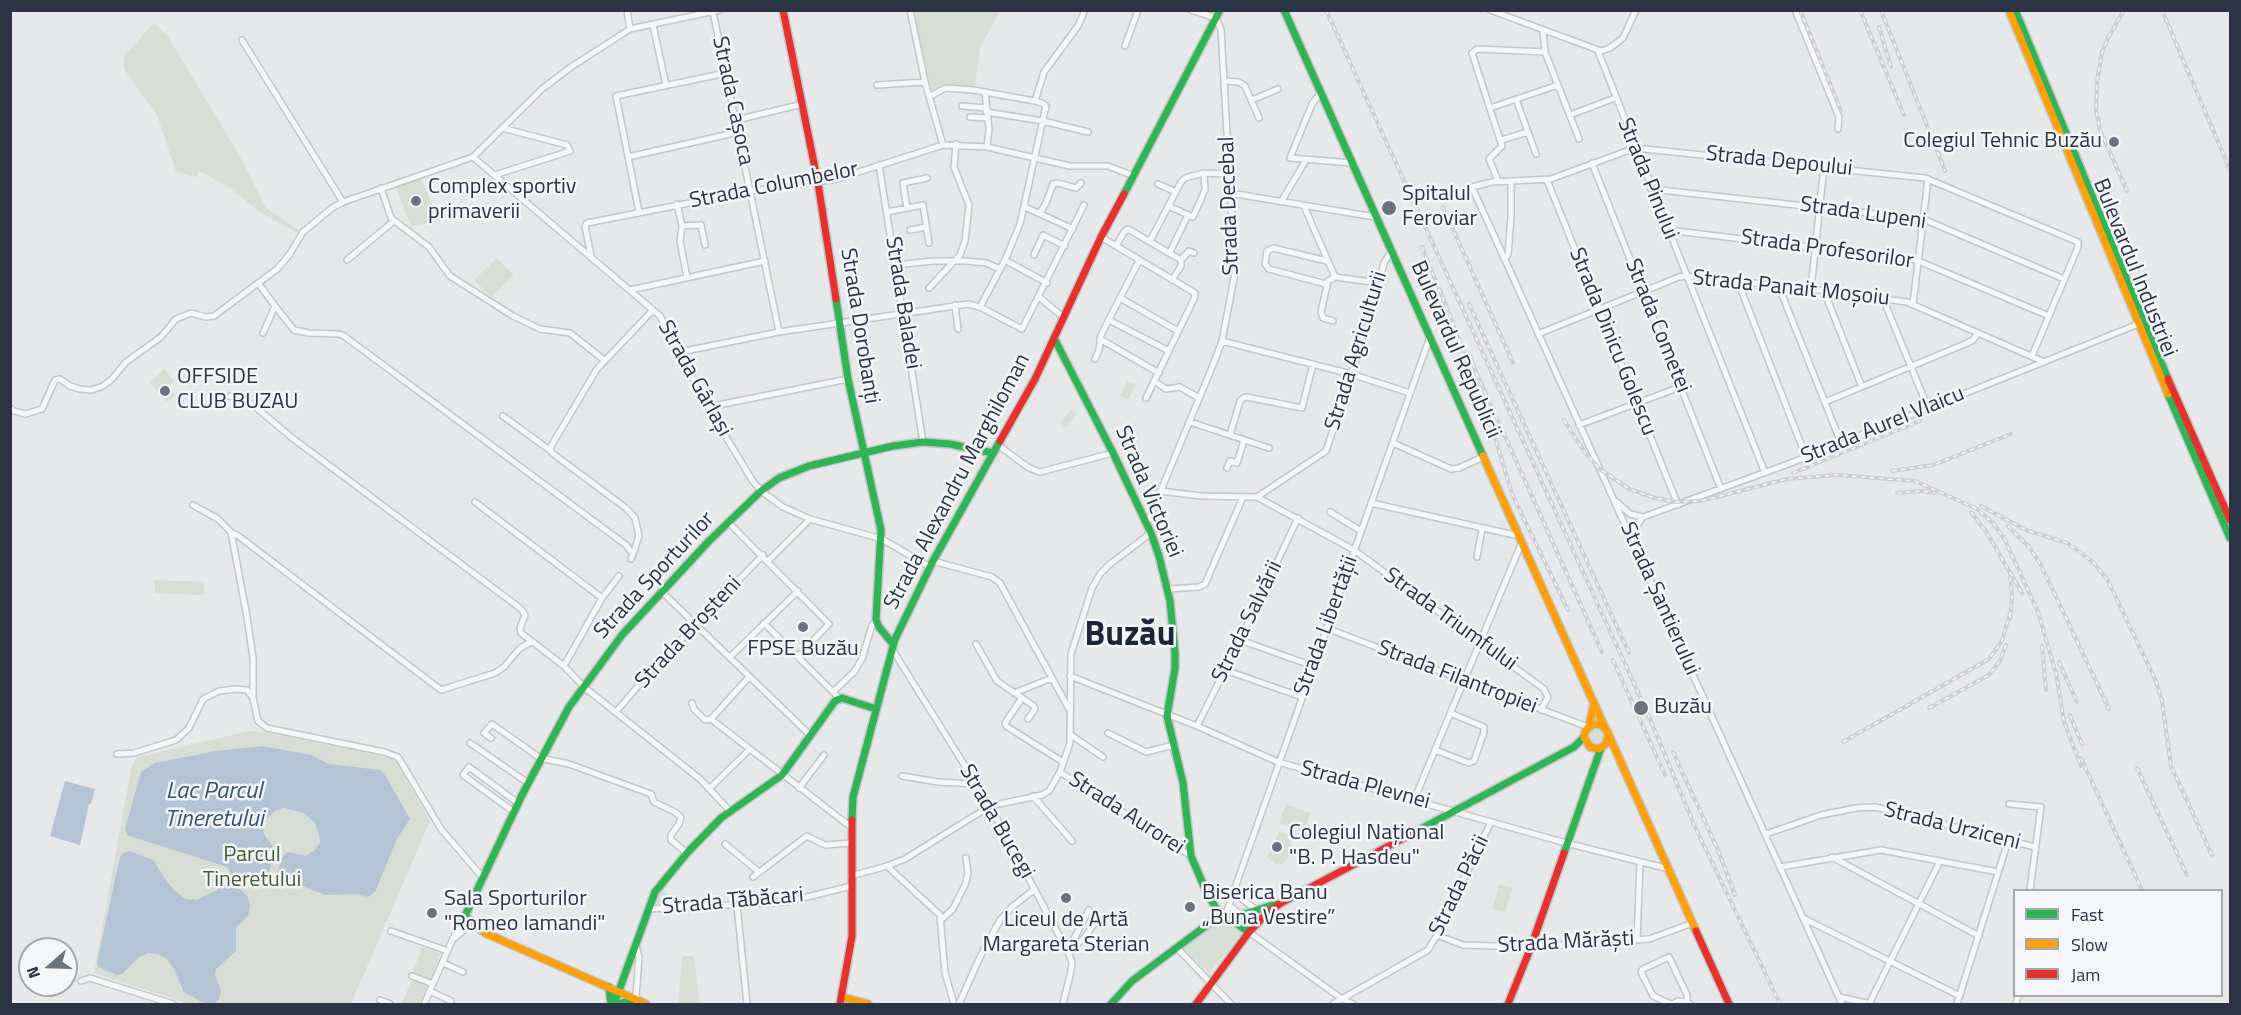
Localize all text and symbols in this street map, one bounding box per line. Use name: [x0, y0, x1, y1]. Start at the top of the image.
street label: Strada Cașoca: [705, 34, 759, 168]
street label: Strada Pinului: [1611, 114, 1683, 244]
place label: Colegiul Tehnic Buzău: [1903, 129, 2102, 155]
marker: Colegiul Tehnic Buzău: [2107, 135, 2121, 149]
street label: Strada Decebal: [1214, 136, 1246, 276]
street label: Strada Depoului: [1704, 141, 1854, 183]
street label: Strada Columbelor: [688, 157, 860, 215]
place label: Complex sportiv primaverii: [428, 175, 576, 226]
street label: Bulevardul Industriei: [2086, 175, 2182, 361]
place label: Spitalul Feroviar: [1402, 182, 1477, 234]
street label: Strada Lupeni: [1798, 192, 1928, 236]
marker: Complex sportiv primaverii: [409, 194, 423, 208]
marker: Spitalul Feroviar: [1380, 199, 1398, 217]
street label: Strada Profesorilor: [1739, 225, 1915, 275]
street label: Strada Baladei: [878, 235, 926, 371]
street label: Strada Dinicu Golescu: [1562, 244, 1662, 440]
street label: Strada Dorobanți: [834, 246, 884, 406]
street label: Strada Cometei: [1618, 255, 1696, 397]
street label: Bulevardul Republicii: [1404, 257, 1506, 443]
street label: Strada Panait Moșoiu: [1691, 266, 1891, 312]
street label: Strada Agriculturii: [1320, 268, 1394, 434]
street label: Strada Gârlași: [651, 316, 737, 442]
street label: Strada Alexandru Marghiloman: [879, 350, 1037, 614]
place label: OFFSIDE CLUB BUZAU: [177, 365, 298, 416]
street label: Strada Aurel Vlaicu: [1797, 381, 1969, 471]
marker: OFFSIDE CLUB BUZAU: [158, 384, 172, 398]
street label: Strada Victoriei: [1108, 422, 1188, 562]
street label: Strada Sporturilor: [589, 507, 721, 645]
street label: Strada Șantierului: [1613, 518, 1705, 680]
street label: Strada Libertății: [1289, 552, 1365, 700]
street label: Strada Salvării: [1207, 557, 1289, 687]
street label: Strada Triumfului: [1378, 563, 1522, 677]
street label: Strada Broșteni: [630, 571, 748, 695]
district label: Buzău: [1084, 617, 1176, 657]
marker: FPSE Buzău: [796, 620, 810, 634]
street label: Strada Filantropiei: [1373, 635, 1541, 721]
place label: FPSE Buzău: [747, 637, 859, 663]
place label: Buzău: [1654, 695, 1712, 721]
marker: Buzău: [1632, 699, 1650, 717]
street label: Strada Plevnei: [1297, 756, 1433, 816]
street label: Strada Bucegi: [953, 760, 1039, 884]
street label: Strada Aurorei: [1063, 767, 1189, 861]
water label: Lac Parcul Tineretului: [164, 778, 264, 834]
street label: Strada Urziceni: [1881, 797, 2023, 857]
place label: Colegiul Național "B. P. Hasdeu": [1289, 821, 1444, 872]
street label: Strada Păcii: [1424, 831, 1496, 941]
marker: Colegiul Național "B. P. Hasdeu": [1270, 840, 1284, 854]
park label: Parcul Tineretului: [203, 843, 301, 894]
place label: Biserica Banu „Buna Vestire”: [1202, 881, 1335, 932]
street label: Strada Tăbăcari: [661, 883, 805, 921]
place label: Sala Sporturilor "Romeo Iamandi": [444, 887, 605, 938]
legend: [2013, 889, 2223, 997]
marker: Liceul de Artă Margareta Sterian: [1059, 891, 1073, 905]
marker: Biserica Banu „Buna Vestire”: [1183, 900, 1197, 914]
text: Fast: [2071, 901, 2104, 928]
marker: Sala Sporturilor "Romeo Iamandi": [425, 906, 439, 920]
place label: Liceul de Artă Margareta Sterian: [982, 908, 1150, 960]
street label: Strada Mărăști: [1497, 926, 1635, 960]
text: Slow: [2071, 931, 2108, 958]
north arrow: [18, 937, 78, 997]
text: Jam: [2071, 961, 2100, 988]
text: N: [20, 963, 46, 982]

